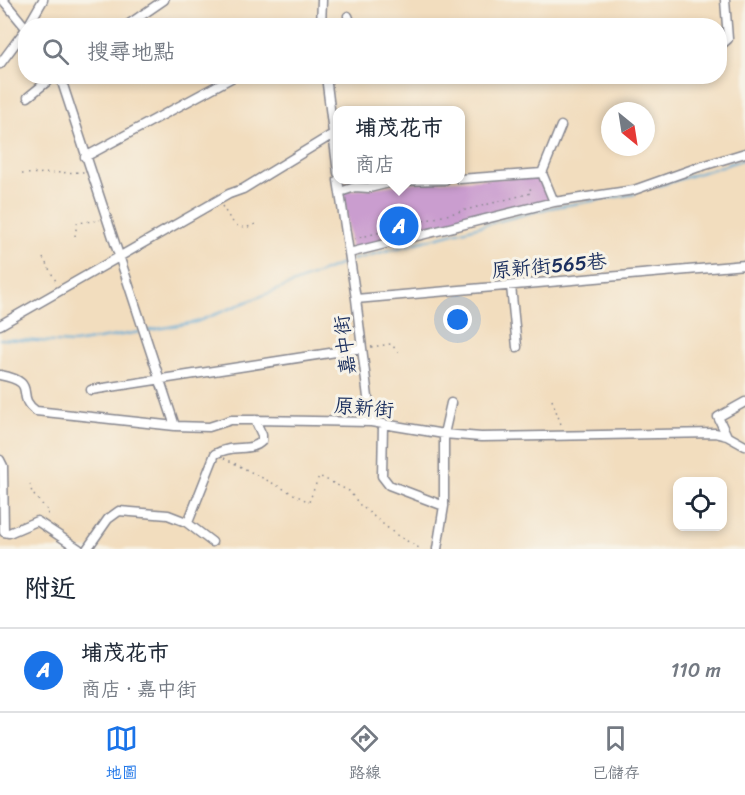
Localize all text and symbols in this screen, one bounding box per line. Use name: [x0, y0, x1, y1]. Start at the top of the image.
search box: [18, 18, 727, 84]
text: 搜尋地點: [87, 32, 175, 71]
icon: search: [39, 35, 72, 68]
north arrow: [601, 102, 655, 156]
popup: [333, 106, 465, 184]
text: 埔茂花市: [355, 108, 443, 147]
text: 商店: [355, 147, 395, 182]
pin: A: [380, 204, 418, 248]
street label: 原新街565巷: [490, 243, 609, 288]
your location: [443, 305, 472, 334]
street label: 嘉中街: [324, 313, 366, 377]
street label: 原新街: [333, 388, 395, 428]
map controls: [673, 477, 727, 531]
button: locate: [673, 477, 727, 531]
text: 附近: [24, 565, 76, 611]
text: 埔茂花市: [81, 633, 169, 672]
text: A: [37, 653, 50, 688]
text: 110 m: [671, 653, 721, 688]
text: 商店 · 嘉中街: [81, 672, 197, 707]
tab: 地圖: [105, 722, 138, 787]
tab: 路線: [348, 722, 381, 787]
tab: 已儲存: [592, 722, 640, 787]

